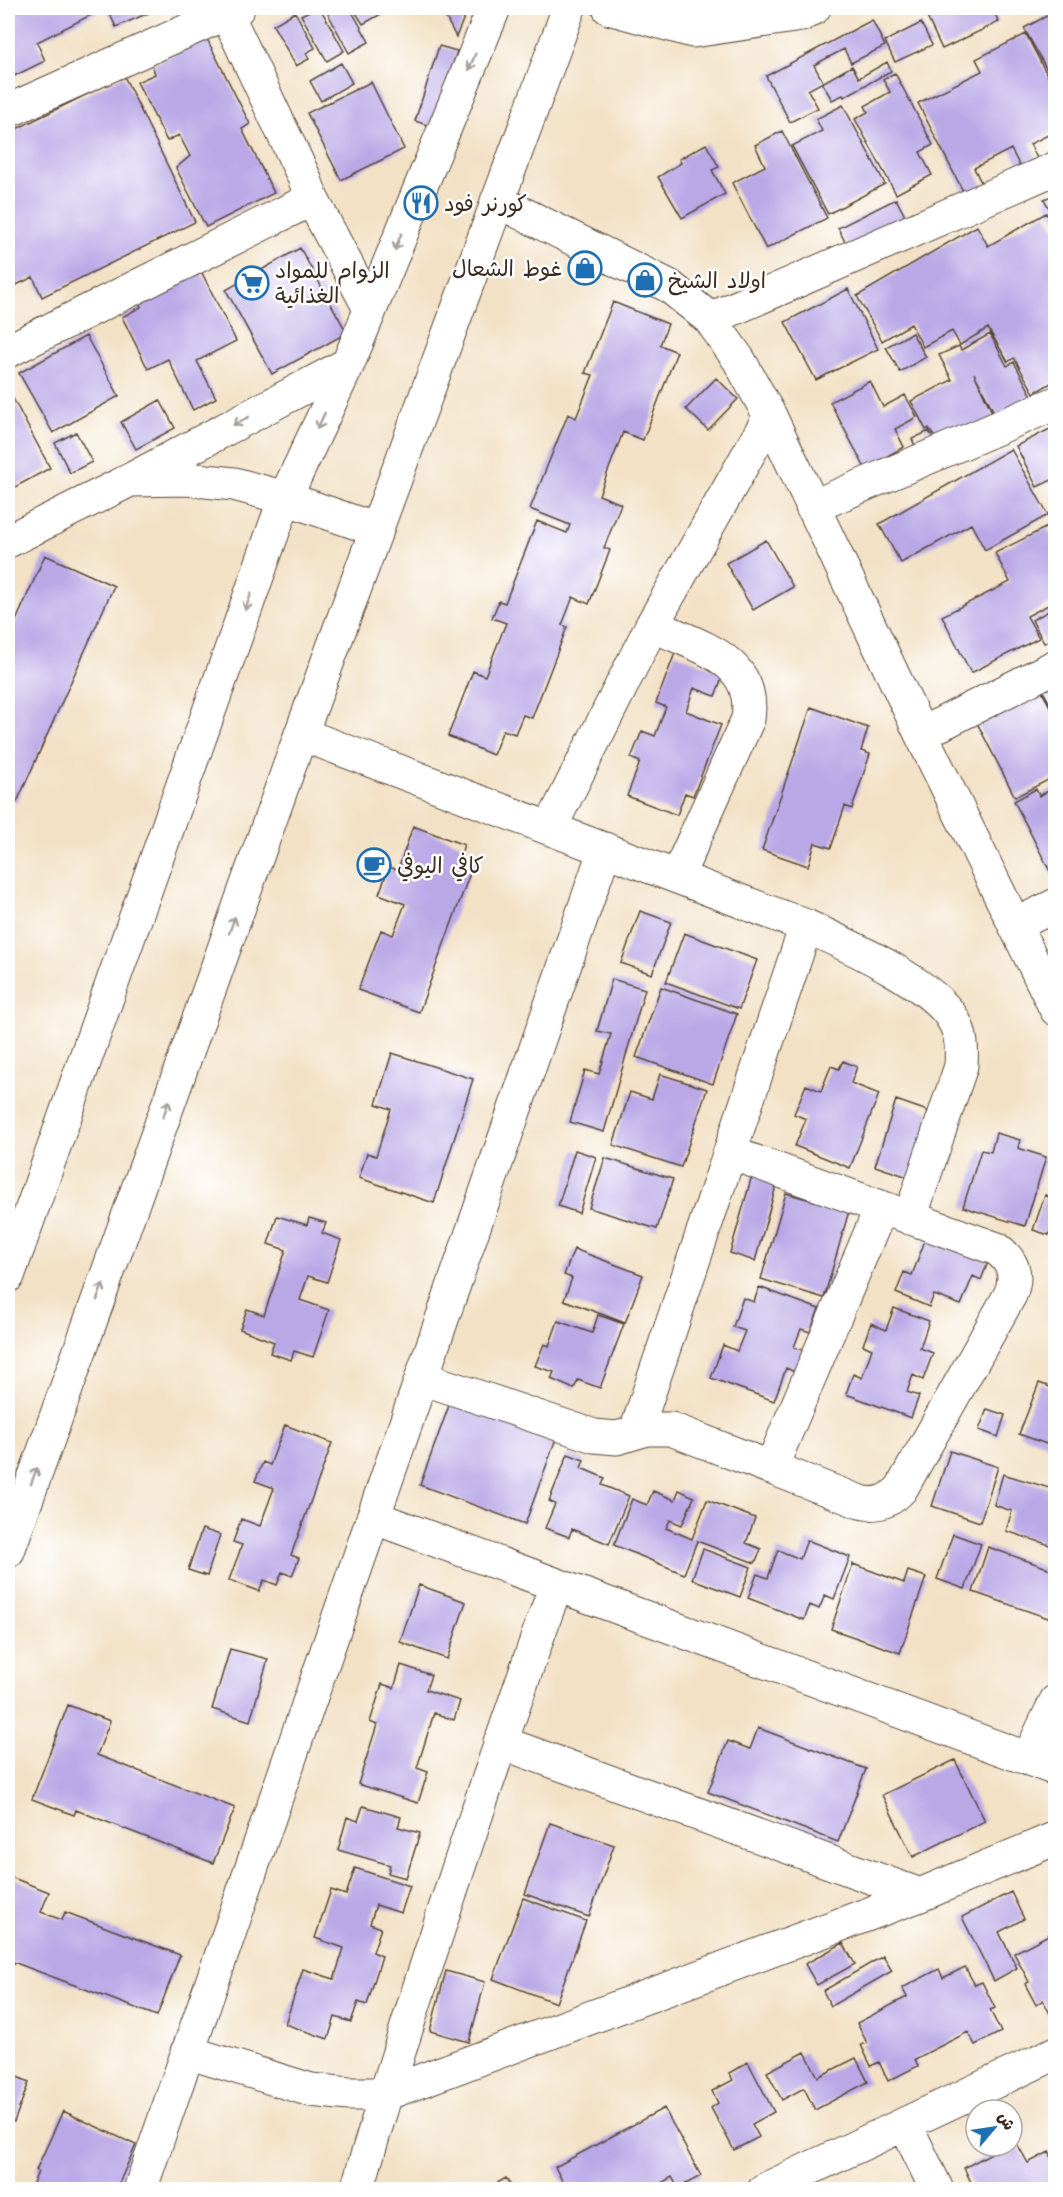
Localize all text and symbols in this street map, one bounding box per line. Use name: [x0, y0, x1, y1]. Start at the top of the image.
one-way arrow: [466, 52, 477, 70]
restaurant icon: كورنر فود: [403, 185, 439, 221]
place label: كورنر فود: [444, 189, 527, 220]
one-way arrow: [392, 232, 403, 251]
shop icon: غوط الشعال: [567, 250, 603, 286]
place label: غوط الشعال: [452, 254, 562, 285]
place label: الزوام للمواد الغذائية: [275, 256, 390, 312]
shop icon: اولاد الشيخ: [627, 262, 663, 298]
supermarket icon: الزوام للمواد الغذائية: [234, 265, 270, 301]
place label: اولاد الشيخ: [668, 266, 766, 297]
one-way arrow: [315, 412, 327, 430]
one-way arrow: [233, 415, 250, 427]
one-way arrow: [242, 592, 253, 611]
cafe icon: كافي اليوفي: [356, 847, 392, 883]
place label: كافي اليوفي: [397, 851, 484, 882]
one-way arrow: [228, 916, 239, 935]
one-way arrow: [162, 1100, 173, 1119]
one-way arrow: [96, 1283, 107, 1302]
one-way arrow: [30, 1467, 41, 1486]
north arrow: [964, 2098, 1024, 2158]
text: ش: [992, 2108, 1020, 2134]

